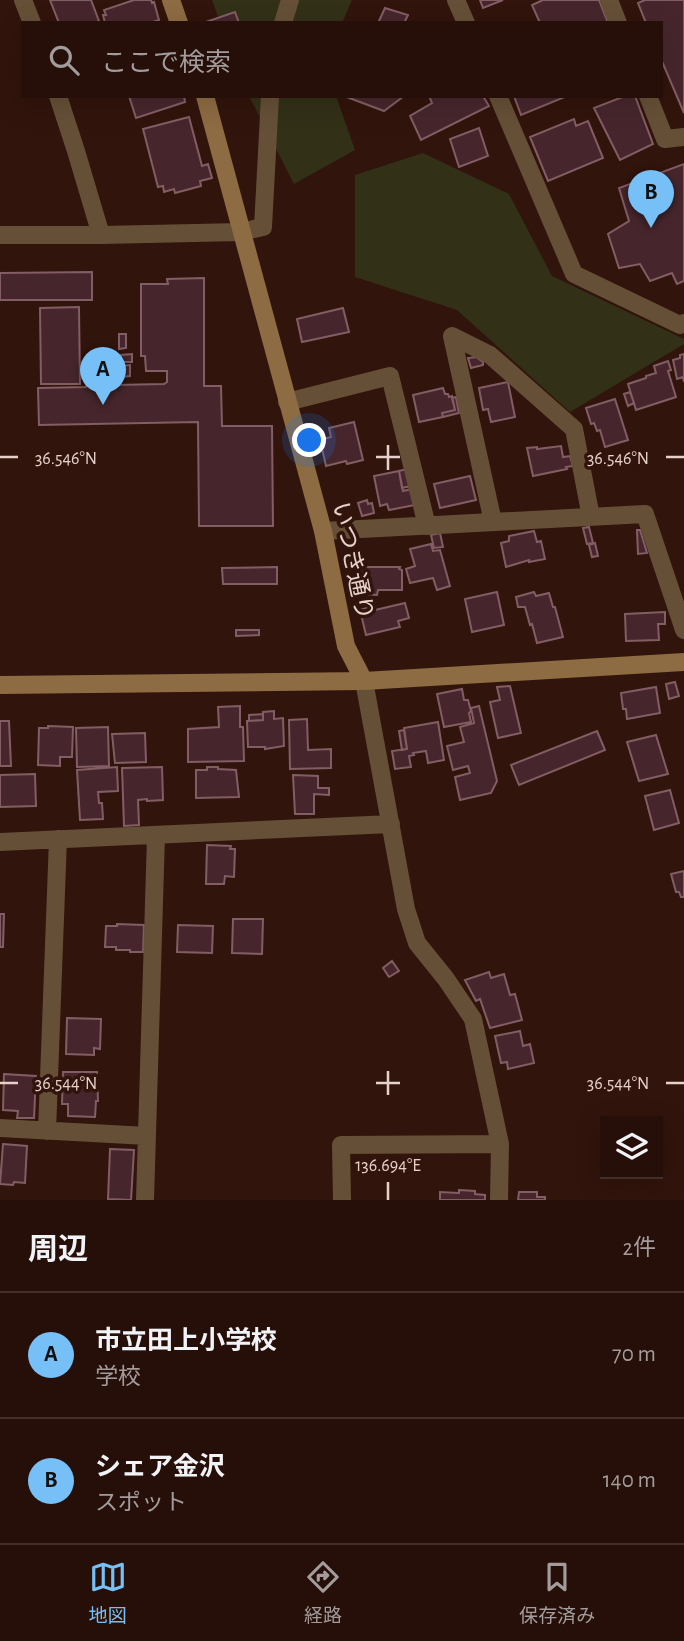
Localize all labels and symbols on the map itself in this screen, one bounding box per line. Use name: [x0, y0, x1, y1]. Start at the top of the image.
pin: B: [628, 170, 674, 228]
pin: A: [80, 347, 126, 405]
your location: [292, 423, 326, 457]
text: 36.546°N: [35, 450, 97, 468]
text: 36.546°N: [587, 450, 649, 468]
street label: いつき通り: [328, 500, 377, 622]
text: 36.544°N: [35, 1075, 97, 1093]
text: 36.544°N: [587, 1075, 649, 1093]
text: 136.694°E: [355, 1157, 421, 1175]

